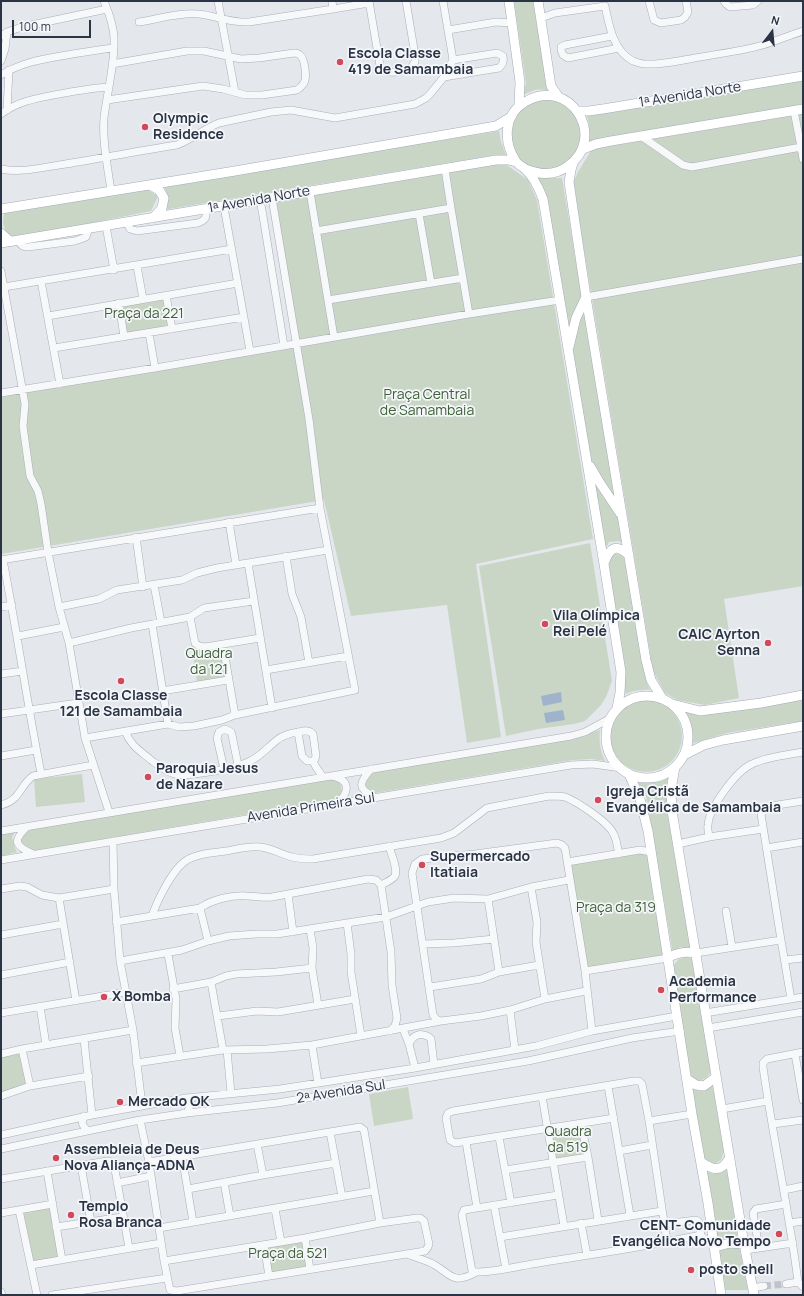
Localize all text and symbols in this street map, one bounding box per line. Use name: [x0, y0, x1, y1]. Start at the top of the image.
scale bar: [14, 12, 93, 38]
north arrow: [752, 12, 792, 52]
text: N: [770, 12, 781, 28]
text: 100 m: [19, 18, 51, 35]
place label: Escola Classe 419 de Samambaia: [348, 46, 473, 78]
marker: Escola Classe 419 de Samambaia: [335, 57, 345, 67]
street label: 1ᵃ Avenida Norte: [638, 79, 742, 111]
place label: Olympic Residence: [153, 111, 224, 144]
marker: Olympic Residence: [140, 122, 150, 132]
street label: 1ᵃ Avenida Norte: [207, 183, 311, 217]
park label: Praça da 221: [104, 306, 184, 322]
park label: Praça Central de Samambaia: [380, 387, 474, 420]
place label: Vila Olímpica Rei Pelé: [553, 608, 640, 640]
marker: Vila Olímpica Rei Pelé: [540, 619, 550, 629]
place label: CAIC Ayrton Senna: [678, 627, 760, 660]
marker: CAIC Ayrton Senna: [763, 638, 773, 648]
park label: Quadra da 121: [185, 646, 233, 678]
marker: Escola Classe 121 de Samambaia: [116, 676, 126, 686]
place label: Escola Classe 121 de Samambaia: [60, 688, 182, 720]
place label: Paroquia Jesus de Nazare: [156, 761, 258, 794]
marker: Paroquia Jesus de Nazare: [143, 772, 153, 782]
place label: Igreja Cristã Evangélica de Samambaia: [606, 784, 781, 816]
street label: Avenida Primeira Sul: [246, 790, 376, 826]
marker: Igreja Cristã Evangélica de Samambaia: [593, 795, 603, 805]
place label: Supermercado Itatiaia: [430, 849, 530, 882]
marker: Supermercado Itatiaia: [417, 860, 427, 870]
park label: Praça da 319: [576, 900, 656, 916]
place label: Academia Performance: [669, 974, 757, 1006]
marker: Academia Performance: [656, 985, 666, 995]
place label: X Bomba: [112, 989, 171, 1005]
marker: X Bomba: [99, 992, 109, 1002]
street label: 2ᵃ Avenida Sul: [295, 1077, 387, 1107]
place label: Mercado OK: [128, 1094, 209, 1110]
marker: Mercado OK: [115, 1097, 125, 1107]
park label: Quadra da 519: [544, 1124, 592, 1156]
place label: Assembleia de Deus Nova Aliança-ADNA: [64, 1142, 200, 1174]
marker: Assembleia de Deus Nova Aliança-ADNA: [51, 1153, 61, 1163]
place label: Templo Rosa Branca: [79, 1199, 162, 1232]
marker: Templo Rosa Branca: [66, 1210, 76, 1220]
place label: CENT- Comunidade Evangélica Novo Tempo: [612, 1218, 771, 1250]
marker: CENT- Comunidade Evangélica Novo Tempo: [774, 1229, 784, 1239]
park label: Praça da 521: [248, 1246, 328, 1262]
place label: posto shell: [699, 1262, 773, 1278]
marker: posto shell: [686, 1265, 696, 1275]

